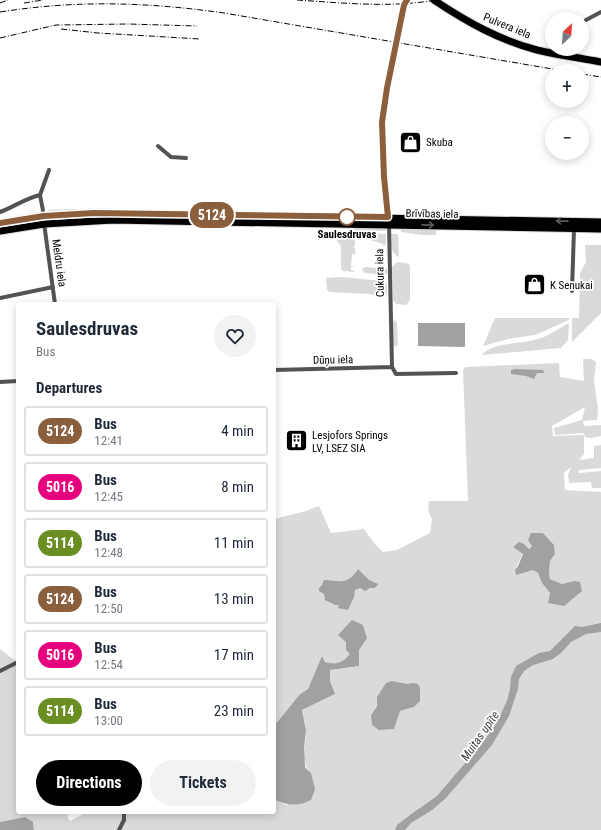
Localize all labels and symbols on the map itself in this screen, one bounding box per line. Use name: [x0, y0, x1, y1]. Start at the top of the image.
street label: Pulvera iela: [481, 11, 533, 41]
north arrow: [545, 12, 589, 56]
shop icon: Skuba: [397, 129, 423, 155]
place label: Skuba: [426, 136, 453, 149]
line badge: 5124: [184, 202, 240, 228]
street label: Brīvības iela: [405, 207, 459, 221]
marker: Saulesdruvas: [338, 208, 356, 226]
one-way arrow: [556, 217, 569, 225]
one-way arrow: [421, 221, 434, 229]
place label: Saulesdruvas: [317, 228, 377, 241]
street label: Meldru iela: [49, 238, 69, 288]
street label: Cukura iela: [373, 249, 387, 297]
shop icon: K Senukai: [522, 272, 548, 298]
place label: K Senukai: [550, 279, 593, 292]
street label: Dūņu iela: [313, 353, 353, 367]
building icon: Lesjofors Springs LV, LSEZ SIA: [283, 428, 309, 454]
place label: Lesjofors Springs LV, LSEZ SIA: [312, 429, 388, 455]
water label: Muitas upīte: [458, 708, 502, 763]

